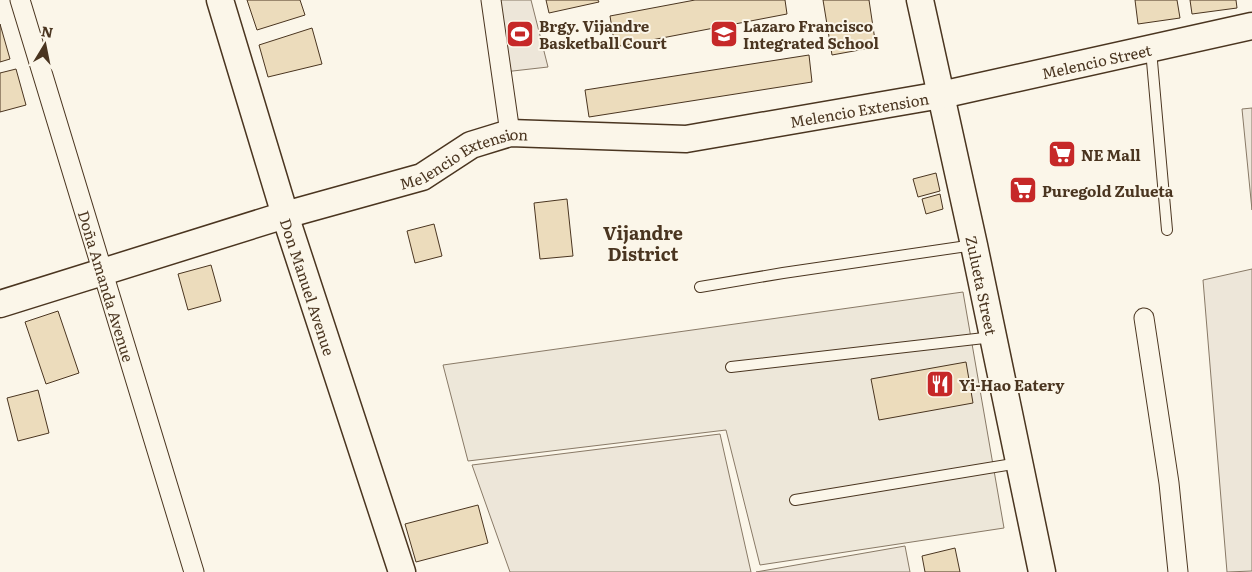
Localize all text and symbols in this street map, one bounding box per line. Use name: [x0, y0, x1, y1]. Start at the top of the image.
place label: Brgy. Vijandre Basketball Court: [539, 14, 667, 54]
place label: Lazaro Francisco Integrated School: [743, 14, 880, 54]
sports icon: Brgy. Vijandre Basketball Court: [505, 19, 535, 49]
school or university icon: Lazaro Francisco Integrated School: [709, 19, 739, 49]
north arrow: [20, 20, 70, 70]
text: N: [40, 20, 55, 42]
street label: Melencio Street: [1039, 37, 1153, 84]
street label: Melencio Extension: [788, 86, 931, 132]
street label: Melencio Extension: [397, 121, 529, 194]
supermarket icon: NE Mall: [1047, 139, 1077, 169]
place label: NE Mall: [1081, 143, 1141, 166]
supermarket icon: Puregold Zulueta: [1008, 175, 1038, 205]
place label: Puregold Zulueta: [1042, 179, 1174, 202]
street label: Doña Amanda Avenue: [73, 207, 141, 365]
street label: Don Manuel Avenue: [275, 215, 342, 358]
district label: Vijandre District: [603, 219, 683, 267]
street label: Zulueta Street: [961, 233, 1004, 337]
restaurant icon: Yi-Hao Eatery: [925, 369, 955, 399]
place label: Yi-Hao Eatery: [959, 373, 1065, 396]

